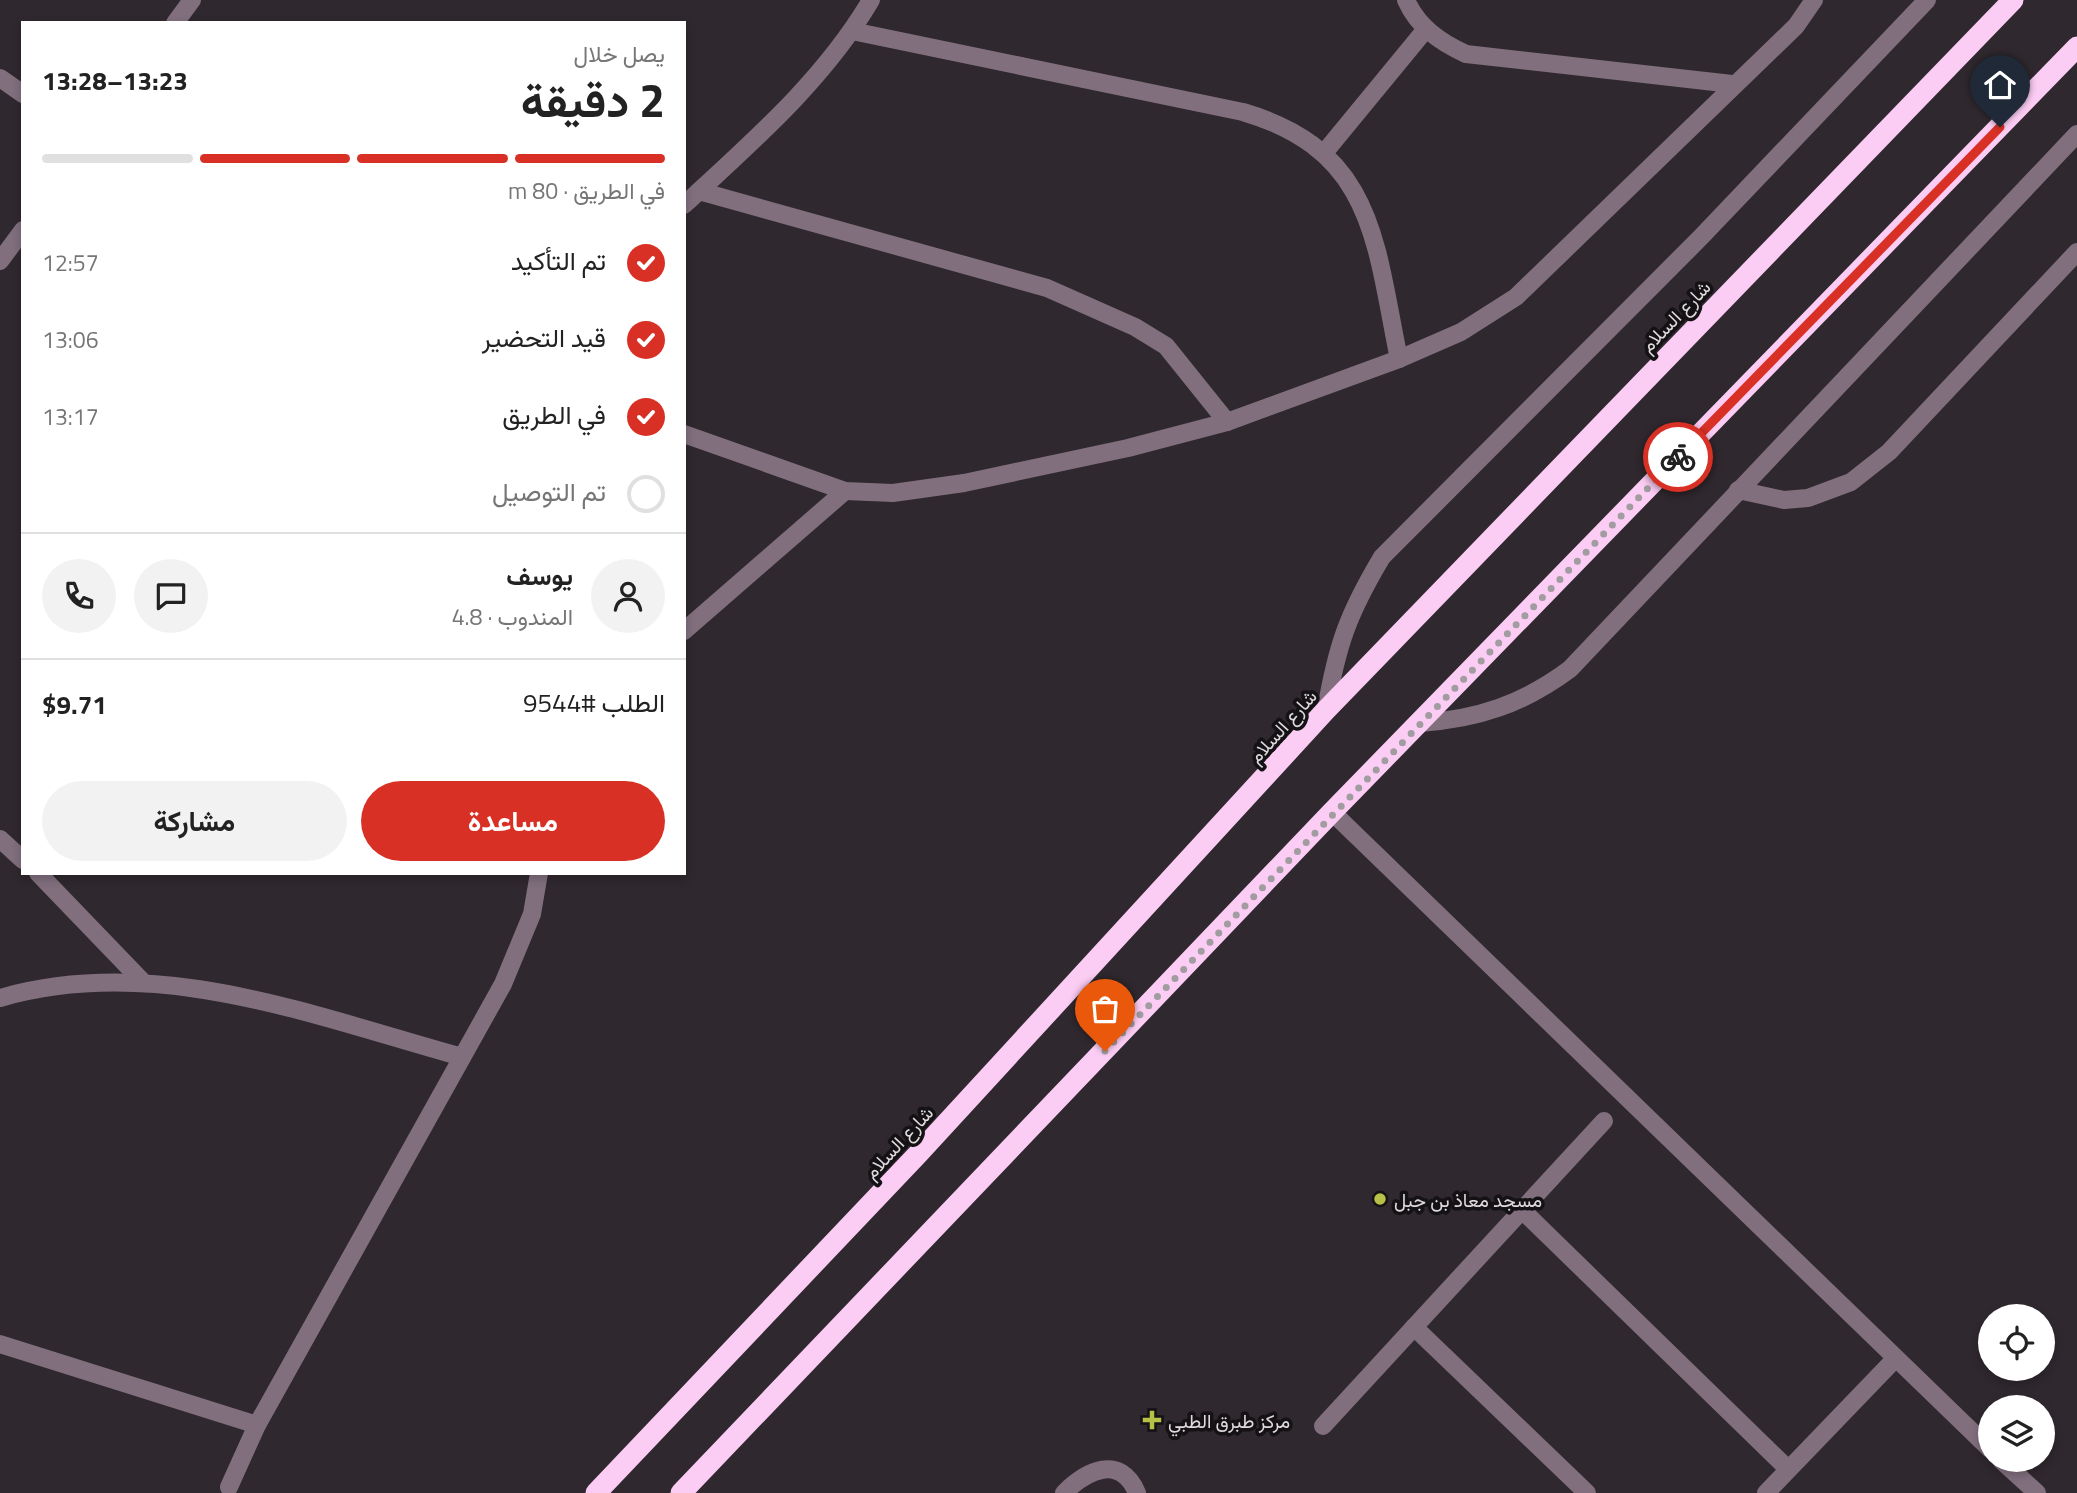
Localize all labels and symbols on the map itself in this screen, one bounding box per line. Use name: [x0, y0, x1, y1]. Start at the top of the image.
pin: [1970, 55, 2030, 127]
street label: شارع السلام: [1633, 273, 1717, 359]
courier: [1643, 422, 1713, 492]
street label: شارع السلام: [1241, 682, 1323, 770]
pin: [1075, 979, 1135, 1051]
street label: شارع السلام: [856, 1099, 940, 1185]
place label: مسجد معاذ بن جبل: [1394, 1185, 1542, 1214]
marker: مسجد معاذ بن جبل: [1372, 1191, 1388, 1207]
place label: مركز طبرق الطبي: [1168, 1406, 1290, 1437]
marker: مركز طبرق الطبي: [1142, 1410, 1162, 1430]

